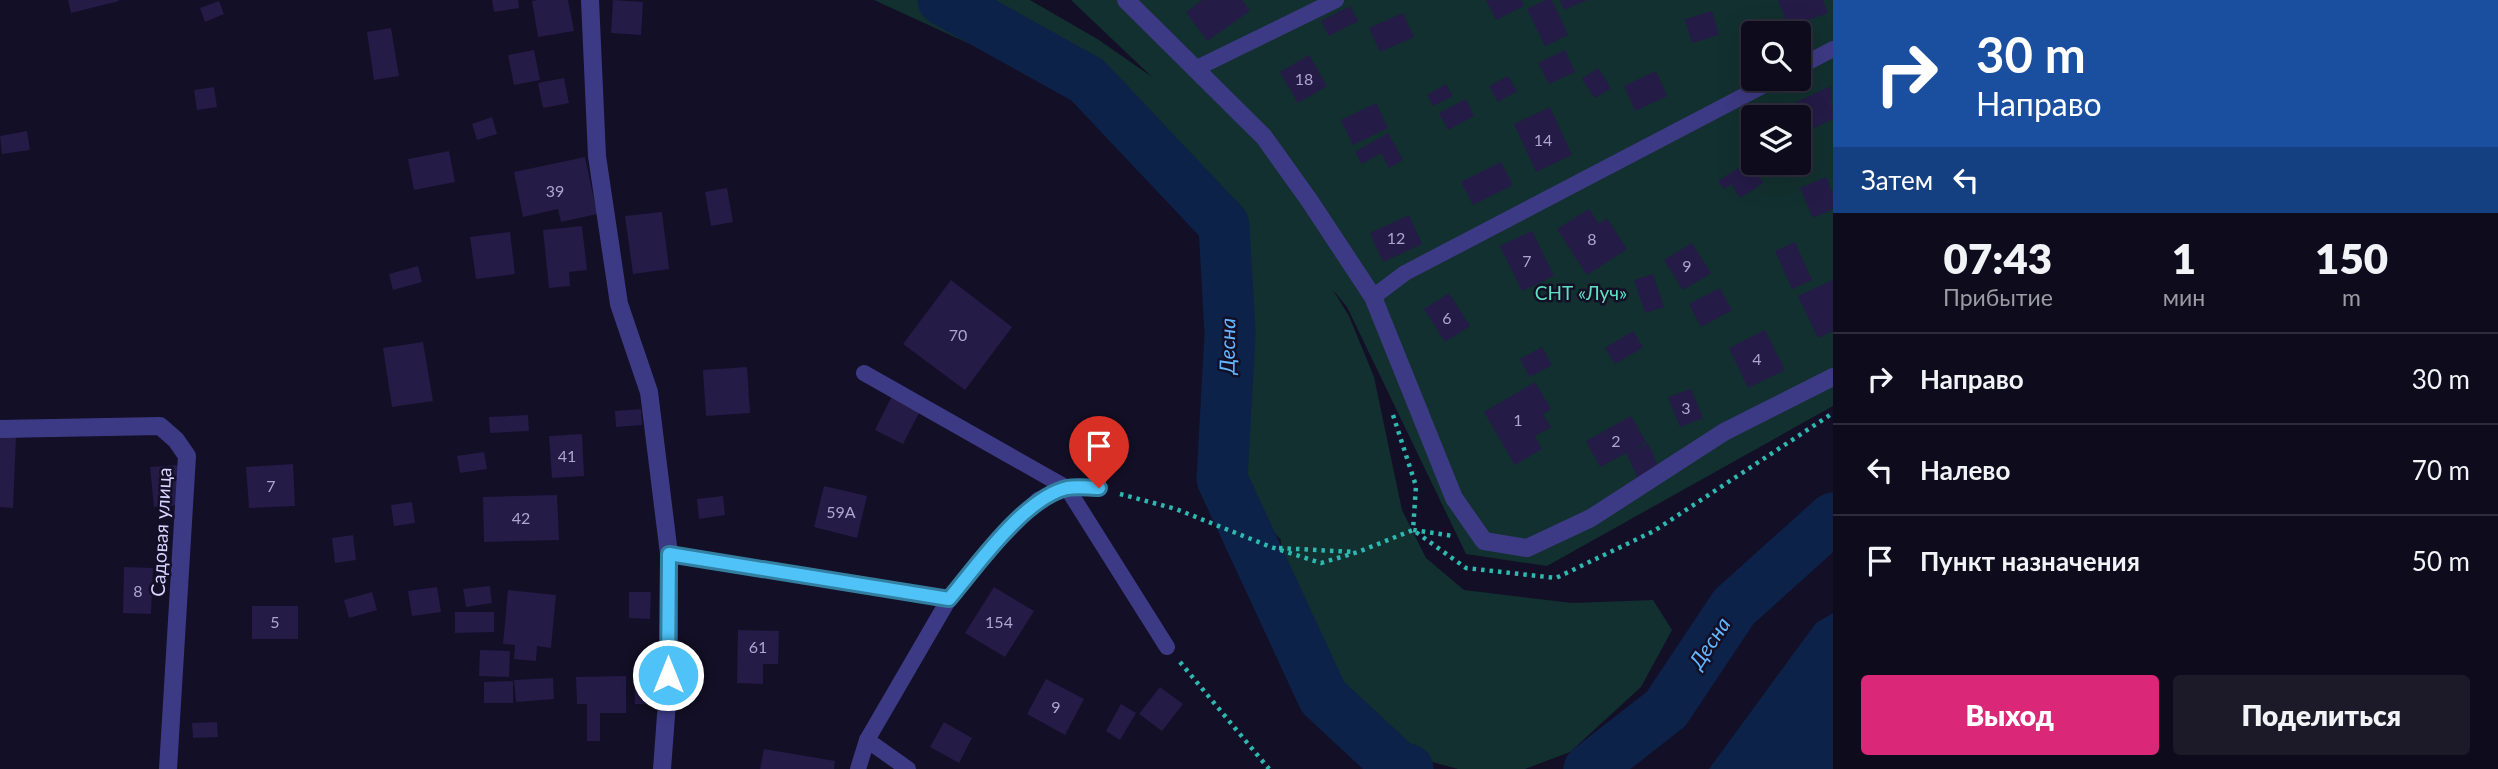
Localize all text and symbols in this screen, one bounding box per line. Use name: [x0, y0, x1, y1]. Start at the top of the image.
map controls: [1741, 21, 1811, 175]
button: search: [1741, 21, 1811, 91]
text: 30 m: [1976, 25, 2086, 83]
icon: right: [1861, 28, 1952, 119]
house number: 18: [1295, 69, 1313, 88]
text: Направо: [1976, 84, 2102, 123]
button: layers: [1741, 105, 1811, 175]
house number: 14: [1534, 130, 1552, 149]
icon: left: [1947, 161, 1985, 199]
text: Затем: [1861, 164, 1933, 196]
house number: 39: [546, 181, 564, 200]
house number: 12: [1387, 228, 1405, 247]
house number: 8: [1587, 229, 1597, 248]
text: 07:43: [1944, 233, 2052, 283]
text: 1: [2172, 233, 2196, 283]
text: 150: [2315, 233, 2388, 283]
house number: 7: [1522, 251, 1532, 270]
house number: 9: [1682, 256, 1692, 275]
park label: СНТ «Луч»: [1535, 281, 1627, 304]
text: Прибытие: [1943, 283, 2053, 311]
text: мин: [2163, 283, 2205, 311]
text: m: [2342, 283, 2361, 311]
house number: 6: [1442, 308, 1452, 327]
water label: Десна: [1213, 318, 1239, 376]
house number: 70: [949, 325, 967, 344]
house number: 4: [1752, 349, 1762, 368]
icon: right: [1861, 360, 1899, 398]
text: Направо: [1920, 363, 2024, 395]
text: 30 m: [2412, 363, 2470, 395]
house number: 3: [1681, 398, 1691, 417]
house number: 1: [1513, 410, 1523, 429]
pin: [1069, 416, 1129, 488]
icon: arrive: [1080, 427, 1118, 465]
house number: 2: [1611, 431, 1621, 450]
house number: 41: [558, 446, 576, 465]
icon: left: [1861, 451, 1899, 489]
text: Налево: [1920, 454, 2010, 486]
text: 70 m: [2412, 454, 2470, 486]
street label: Садовая улица: [146, 467, 175, 597]
house number: 7: [266, 476, 276, 495]
house number: 59А: [826, 502, 856, 521]
house number: 42: [512, 508, 530, 527]
icon: arrive: [1861, 542, 1899, 580]
text: Пункт назначения: [1920, 545, 2140, 577]
text: 50 m: [2412, 545, 2470, 577]
house number: 8: [133, 581, 143, 600]
house number: 5: [270, 612, 280, 631]
house number: 154: [985, 612, 1013, 631]
water label: Десна: [1682, 612, 1735, 674]
house number: 61: [749, 637, 767, 656]
position arrow: [631, 638, 705, 712]
button: Выход: [1861, 675, 2159, 755]
button: Поделиться: [2173, 675, 2470, 755]
house number: 9: [1051, 697, 1061, 716]

